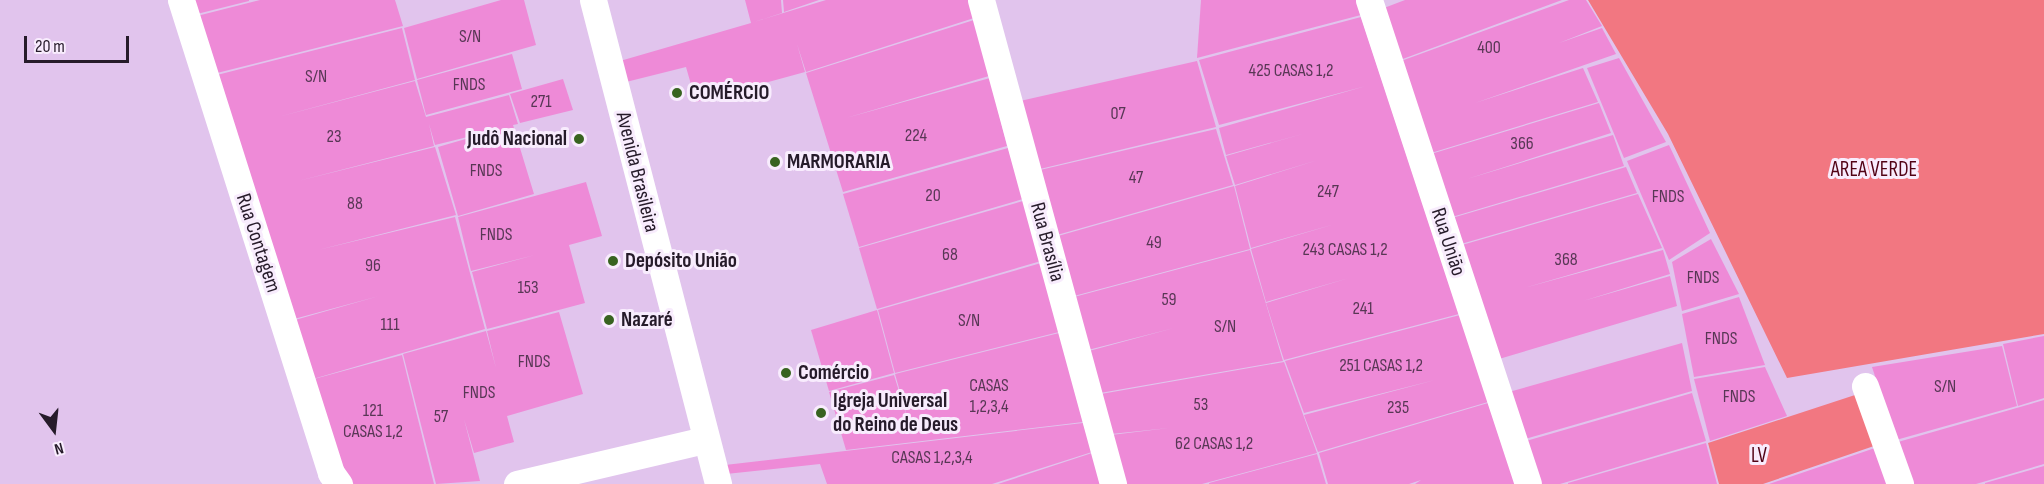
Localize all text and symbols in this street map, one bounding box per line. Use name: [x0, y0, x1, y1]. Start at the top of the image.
scale bar: [27, 24, 132, 62]
house number: S/N: [459, 26, 481, 48]
text: 20 m: [35, 36, 65, 57]
house number: 400: [1477, 37, 1501, 59]
house number: 425 CASAS 1,2: [1249, 60, 1333, 82]
house number: S/N: [305, 66, 327, 88]
house number: FNDS: [453, 74, 485, 96]
place label: COMÉRCIO: [689, 80, 769, 106]
marker: COMÉRCIO: [670, 86, 684, 100]
house number: 271: [530, 91, 552, 113]
house number: 07: [1110, 103, 1126, 125]
street label: Avenida Brasileira: [610, 109, 664, 235]
house number: 224: [905, 125, 927, 147]
house number: 23: [327, 126, 341, 148]
place label: Judô Nacional: [467, 126, 567, 152]
marker: Judô Nacional: [572, 132, 586, 146]
house number: 366: [1510, 133, 1534, 155]
place label: MARMORARIA: [787, 149, 890, 175]
marker: MARMORARIA: [768, 155, 782, 169]
park label: AREA VERDE: [1831, 157, 1917, 183]
house number: FNDS: [470, 160, 502, 182]
house number: 47: [1129, 167, 1143, 189]
house number: 247: [1317, 181, 1339, 203]
house number: 20: [925, 185, 941, 207]
house number: FNDS: [1652, 186, 1684, 208]
street label: Rua Contagem: [230, 190, 286, 296]
house number: 88: [347, 193, 363, 215]
street label: Rua Brasília: [1024, 200, 1070, 284]
street label: Rua União: [1425, 205, 1471, 279]
house number: FNDS: [480, 224, 512, 246]
house number: 49: [1146, 232, 1162, 254]
house number: 243 CASAS 1,2: [1302, 239, 1388, 261]
house number: 68: [942, 244, 958, 266]
place label: Depósito União: [625, 248, 737, 274]
house number: 368: [1554, 249, 1578, 271]
marker: Depósito União: [606, 254, 620, 268]
house number: 96: [365, 255, 381, 277]
house number: FNDS: [1687, 267, 1719, 289]
house number: 153: [517, 277, 539, 299]
house number: 59: [1161, 289, 1177, 311]
house number: 241: [1352, 298, 1374, 320]
place label: Nazaré: [621, 307, 673, 333]
house number: S/N: [958, 310, 980, 332]
marker: Nazaré: [602, 313, 616, 327]
house number: 111: [381, 314, 399, 336]
house number: S/N: [1214, 316, 1236, 338]
house number: FNDS: [1705, 328, 1737, 350]
house number: FNDS: [518, 351, 550, 373]
house number: 251 CASAS 1,2: [1339, 355, 1423, 377]
place label: Comércio: [798, 360, 869, 386]
marker: Comércio: [779, 366, 793, 380]
house number: CASAS 1,2,3,4: [969, 376, 1009, 418]
house number: S/N: [1934, 376, 1956, 398]
house number: FNDS: [463, 382, 495, 404]
house number: FNDS: [1723, 386, 1755, 408]
place label: Igreja Universal do Reino de Deus: [833, 388, 958, 438]
house number: 53: [1194, 394, 1208, 416]
house number: 235: [1387, 397, 1409, 419]
north arrow: [24, 400, 84, 460]
house number: 121 CASAS 1,2: [343, 401, 403, 444]
house number: 57: [434, 406, 448, 428]
marker: Igreja Universal do Reino de Deus: [814, 406, 828, 420]
house number: 62 CASAS 1,2: [1175, 433, 1253, 455]
text: N: [52, 438, 65, 458]
park label: LV: [1751, 443, 1767, 469]
house number: CASAS 1,2,3,4: [891, 447, 973, 469]

